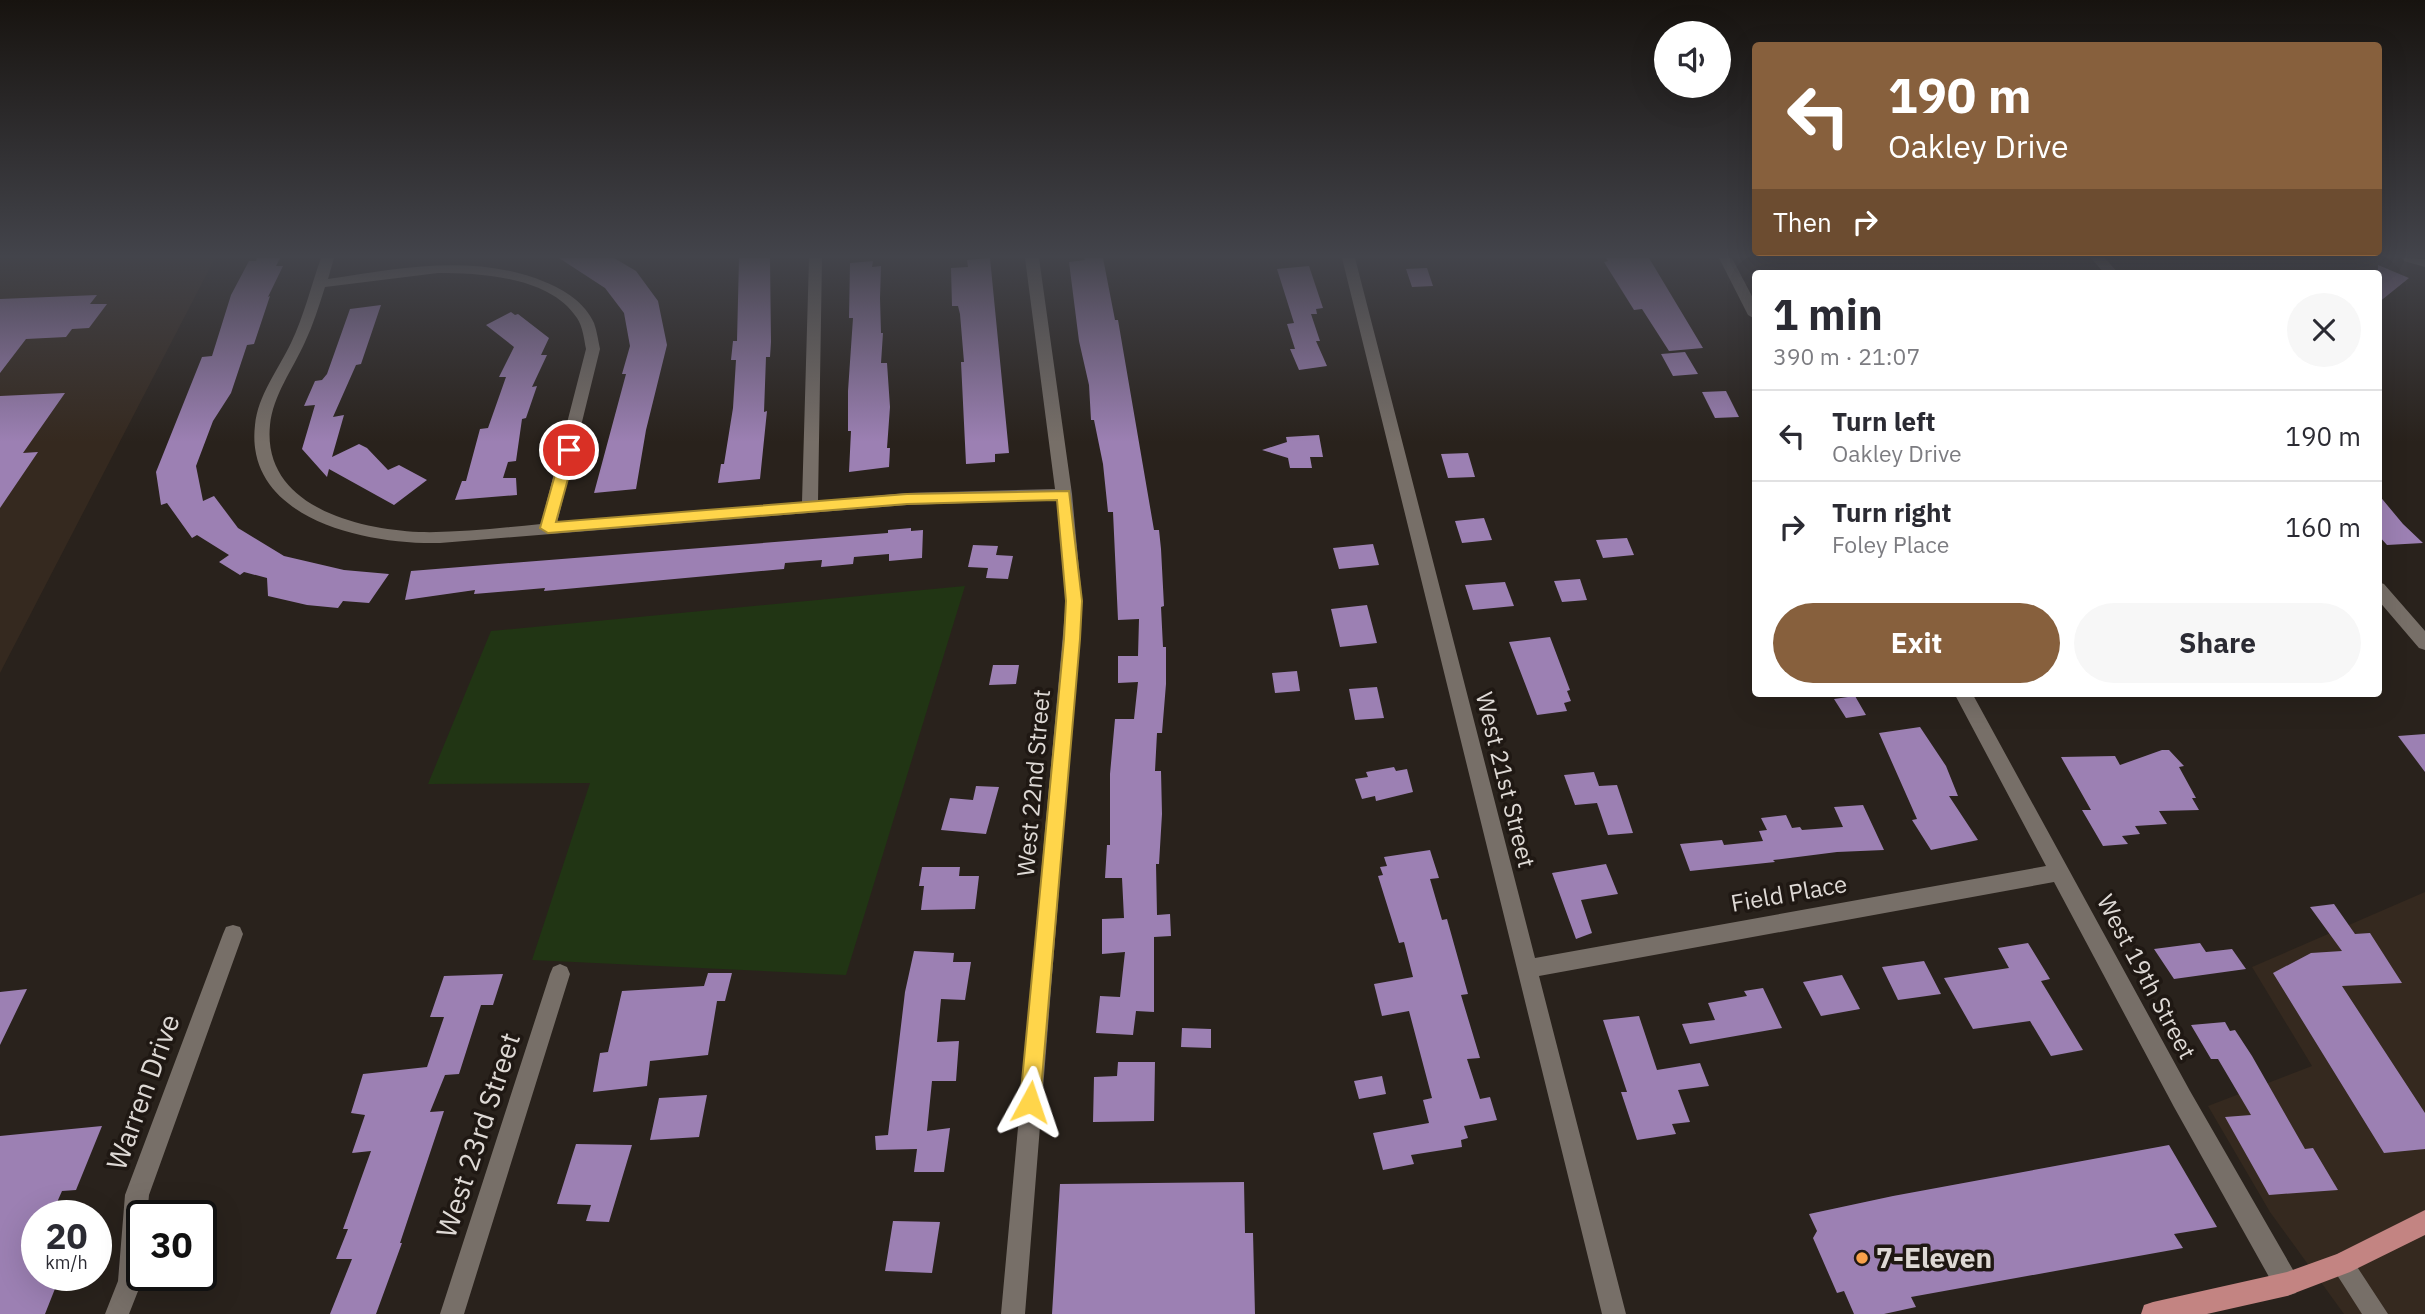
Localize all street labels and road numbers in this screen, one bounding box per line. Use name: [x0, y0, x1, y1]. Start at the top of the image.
street label: West 22nd Street: [1009, 688, 1057, 878]
street label: West 21st Street: [1469, 689, 1543, 871]
street label: Field Place: [1728, 867, 1850, 919]
street label: West 19th Street: [2090, 889, 2204, 1064]
street label: Warren Drive: [97, 1009, 188, 1175]
street label: West 23rd Street: [427, 1028, 528, 1242]

